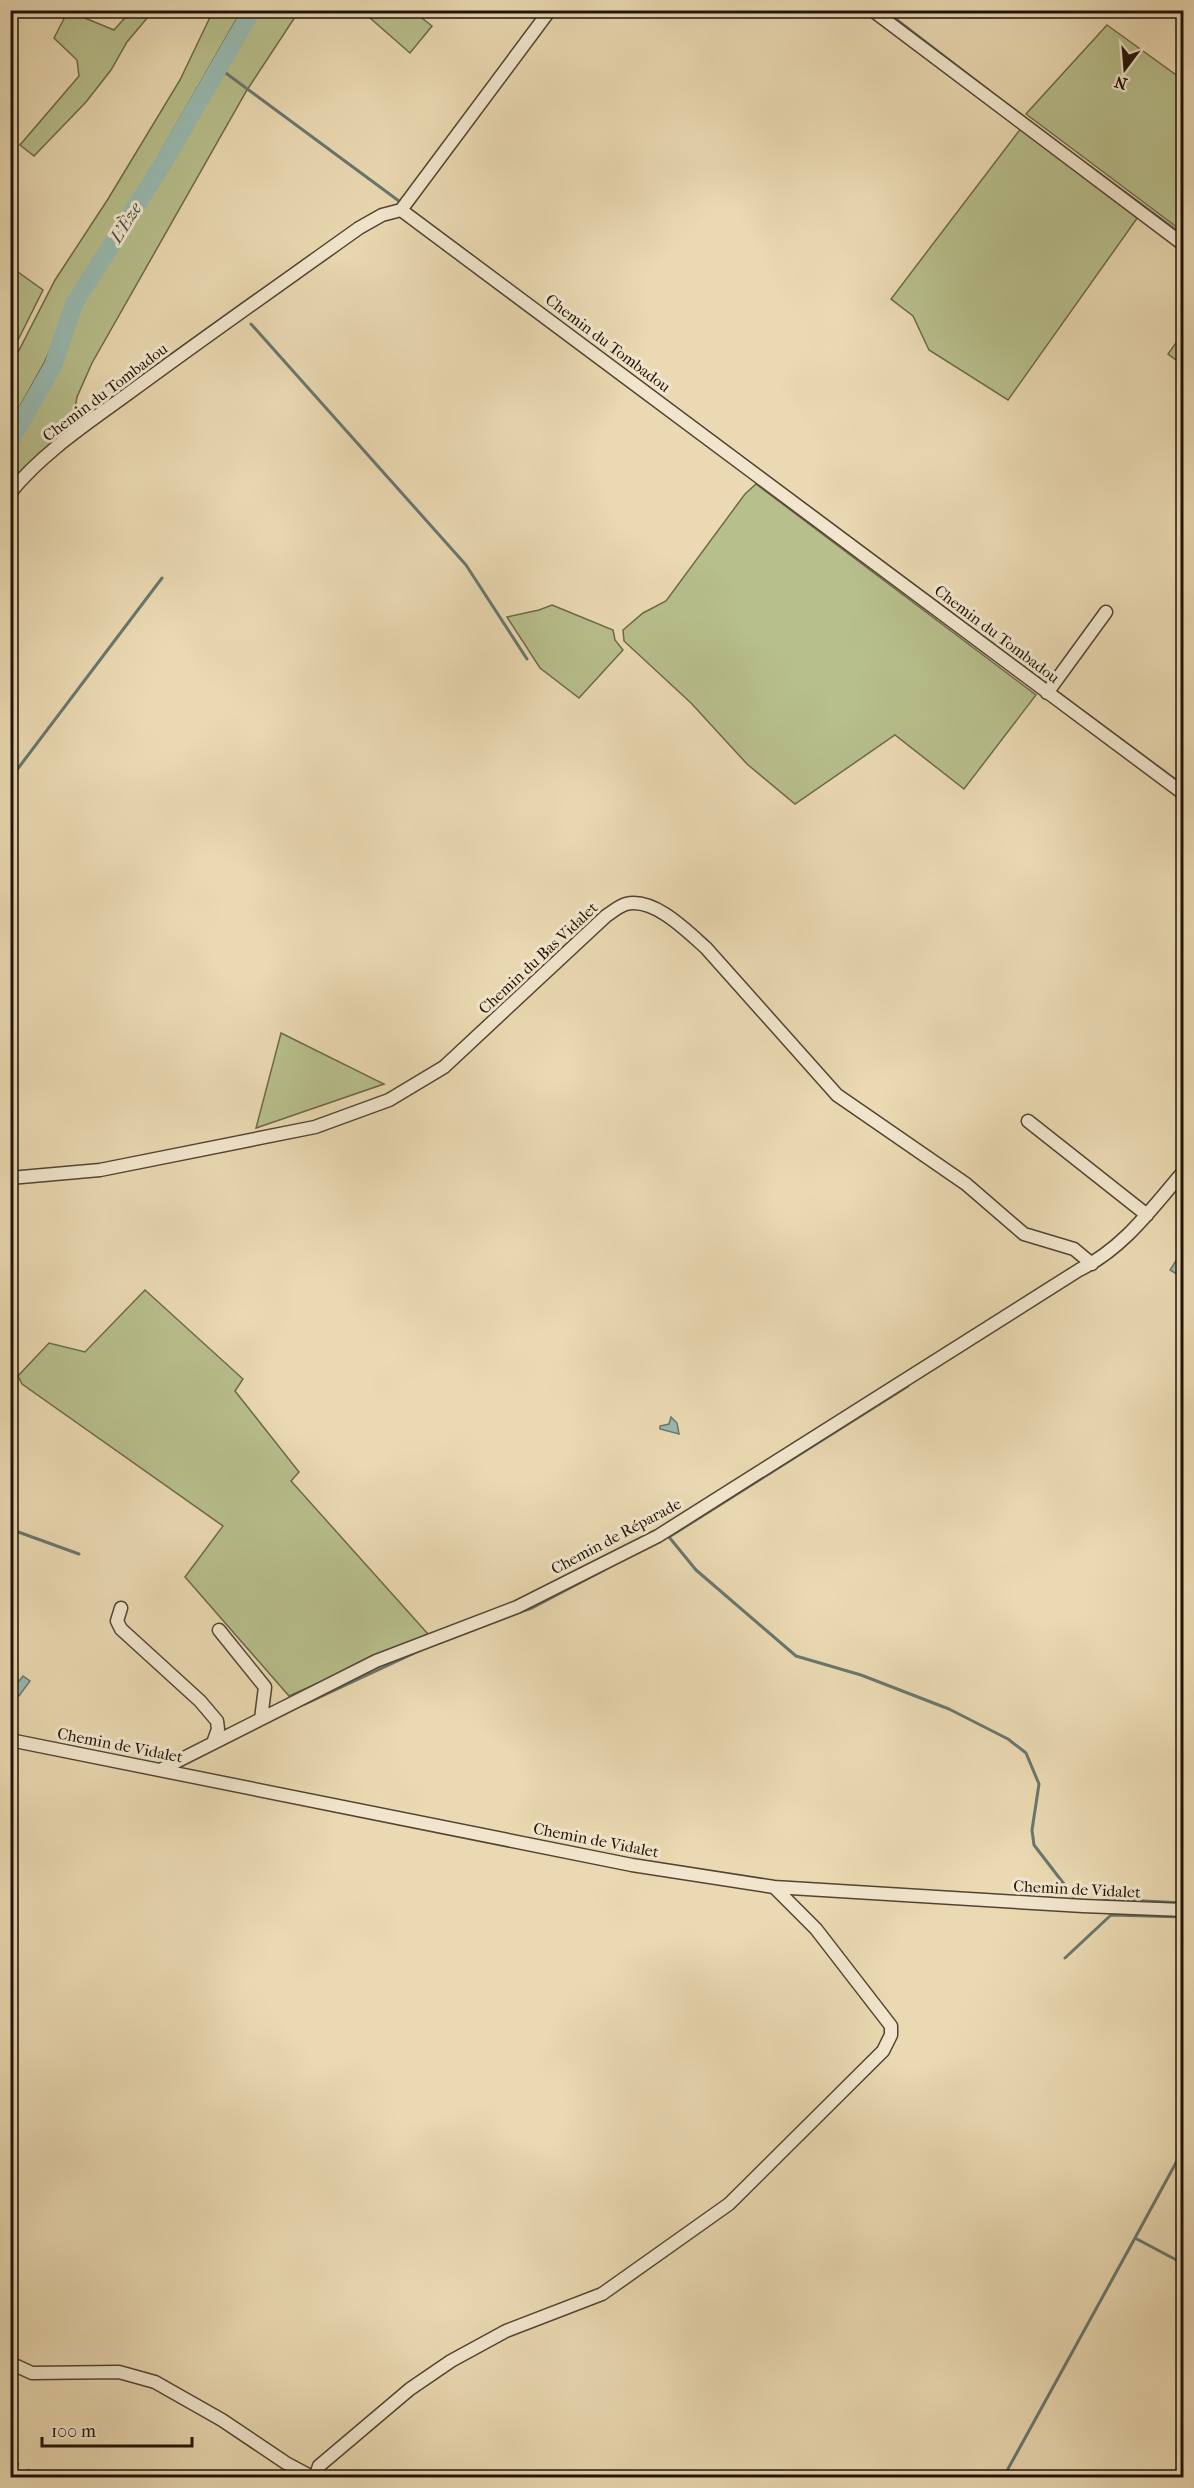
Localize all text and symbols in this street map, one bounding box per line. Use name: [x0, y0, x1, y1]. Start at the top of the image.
north arrow: [1095, 39, 1155, 99]
text: N: [1112, 72, 1129, 94]
water label: L'Èze: [103, 197, 147, 249]
street label: Chemin du Tombadou: [542, 290, 674, 396]
street label: Chemin du Tombadou: [39, 339, 171, 445]
street label: Chemin du Tombadou: [931, 581, 1063, 687]
street label: Chemin du Bas Vidalet: [475, 898, 602, 1018]
street label: Chemin de Réparade: [548, 1494, 684, 1578]
street label: Chemin de Vidalet: [56, 1724, 185, 1767]
street label: Chemin de Vidalet: [532, 1819, 661, 1862]
street label: Chemin de Vidalet: [1013, 1876, 1141, 1902]
scale bar: [42, 2410, 192, 2448]
text: 100 m: [51, 2421, 96, 2442]

